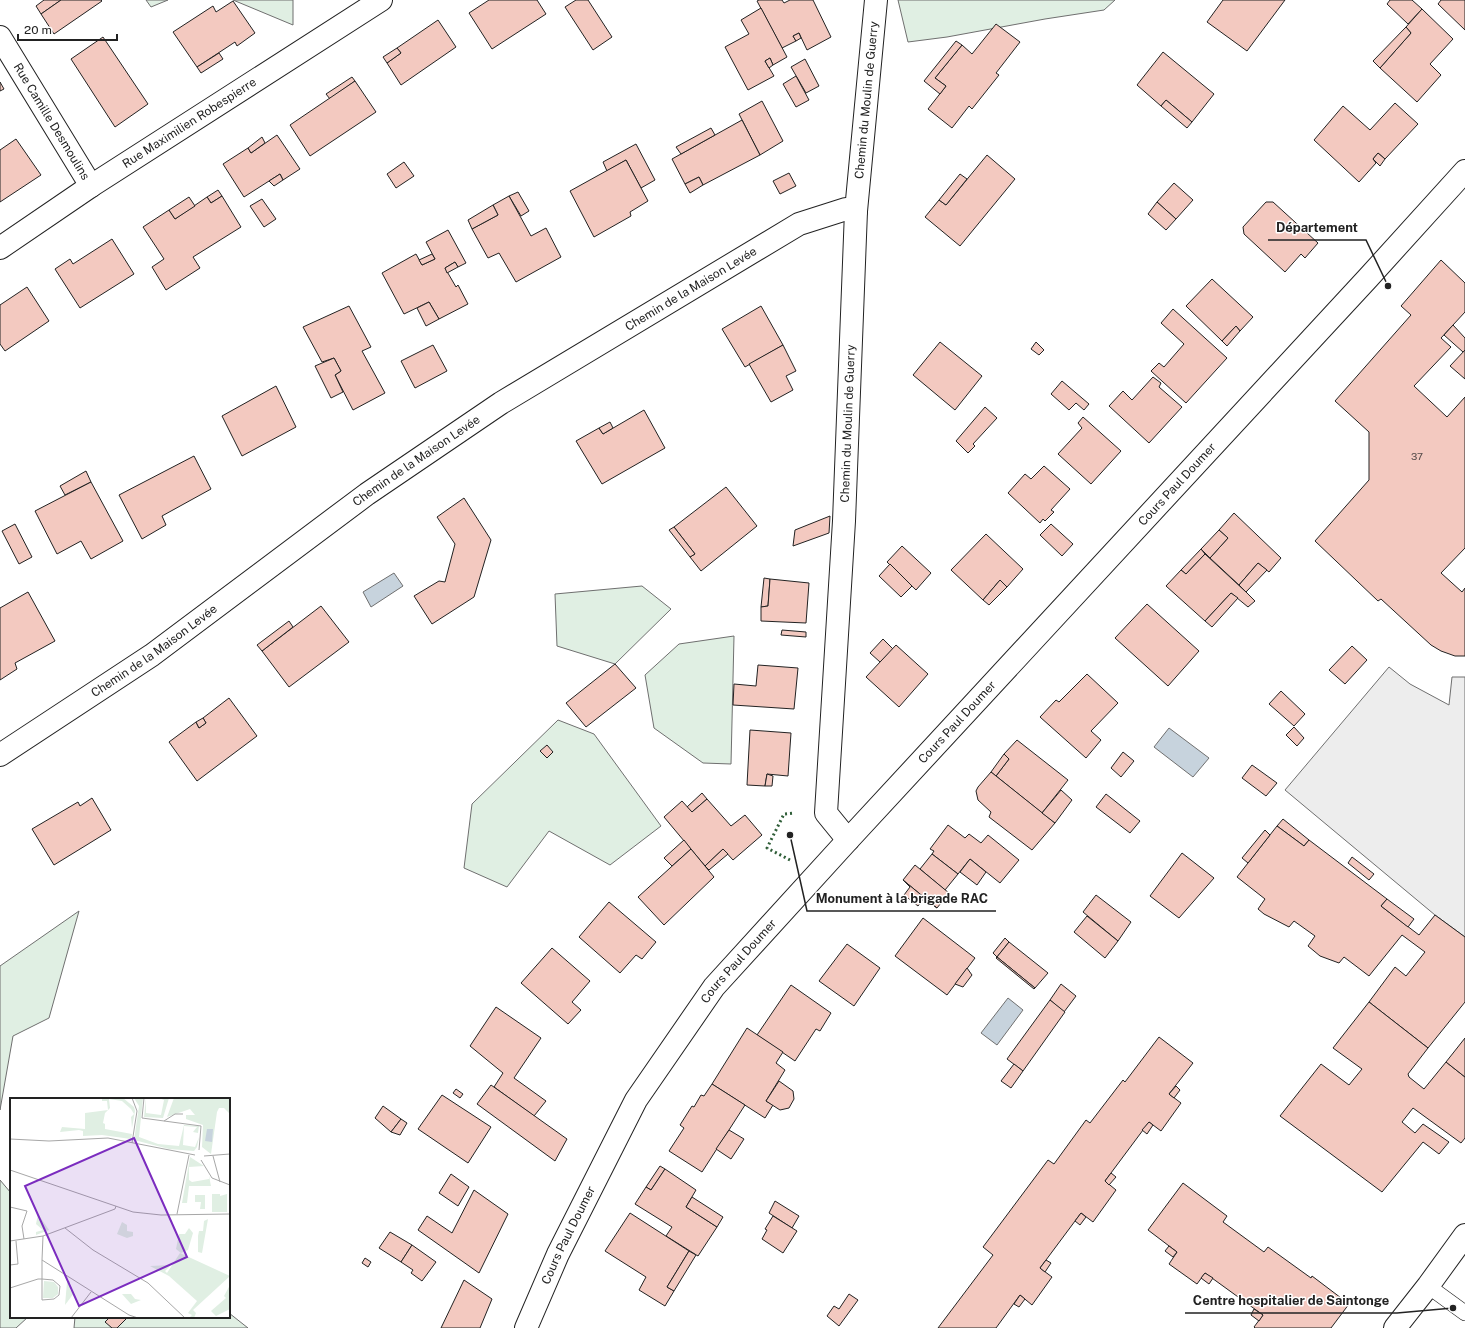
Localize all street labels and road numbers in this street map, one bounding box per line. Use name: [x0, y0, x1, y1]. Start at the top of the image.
street label: Chemin du Moulin de Guerry: [852, 20, 881, 180]
street label: Rue Camille Desmoulins: [11, 61, 93, 182]
street label: Rue Maximilien Robespierre: [120, 75, 259, 171]
street label: Chemin de la Maison Levée: [623, 244, 759, 334]
street label: Chemin du Moulin de Guerry: [838, 344, 858, 503]
street label: Chemin de la Maison Levée: [350, 412, 483, 509]
street label: Cours Paul Doumer: [1135, 440, 1219, 529]
street label: Chemin de la Maison Levée: [88, 602, 220, 700]
street label: Cours Paul Doumer: [915, 678, 999, 766]
street label: Cours Paul Doumer: [698, 916, 779, 1006]
street label: Cours Paul Doumer: [539, 1184, 598, 1286]

